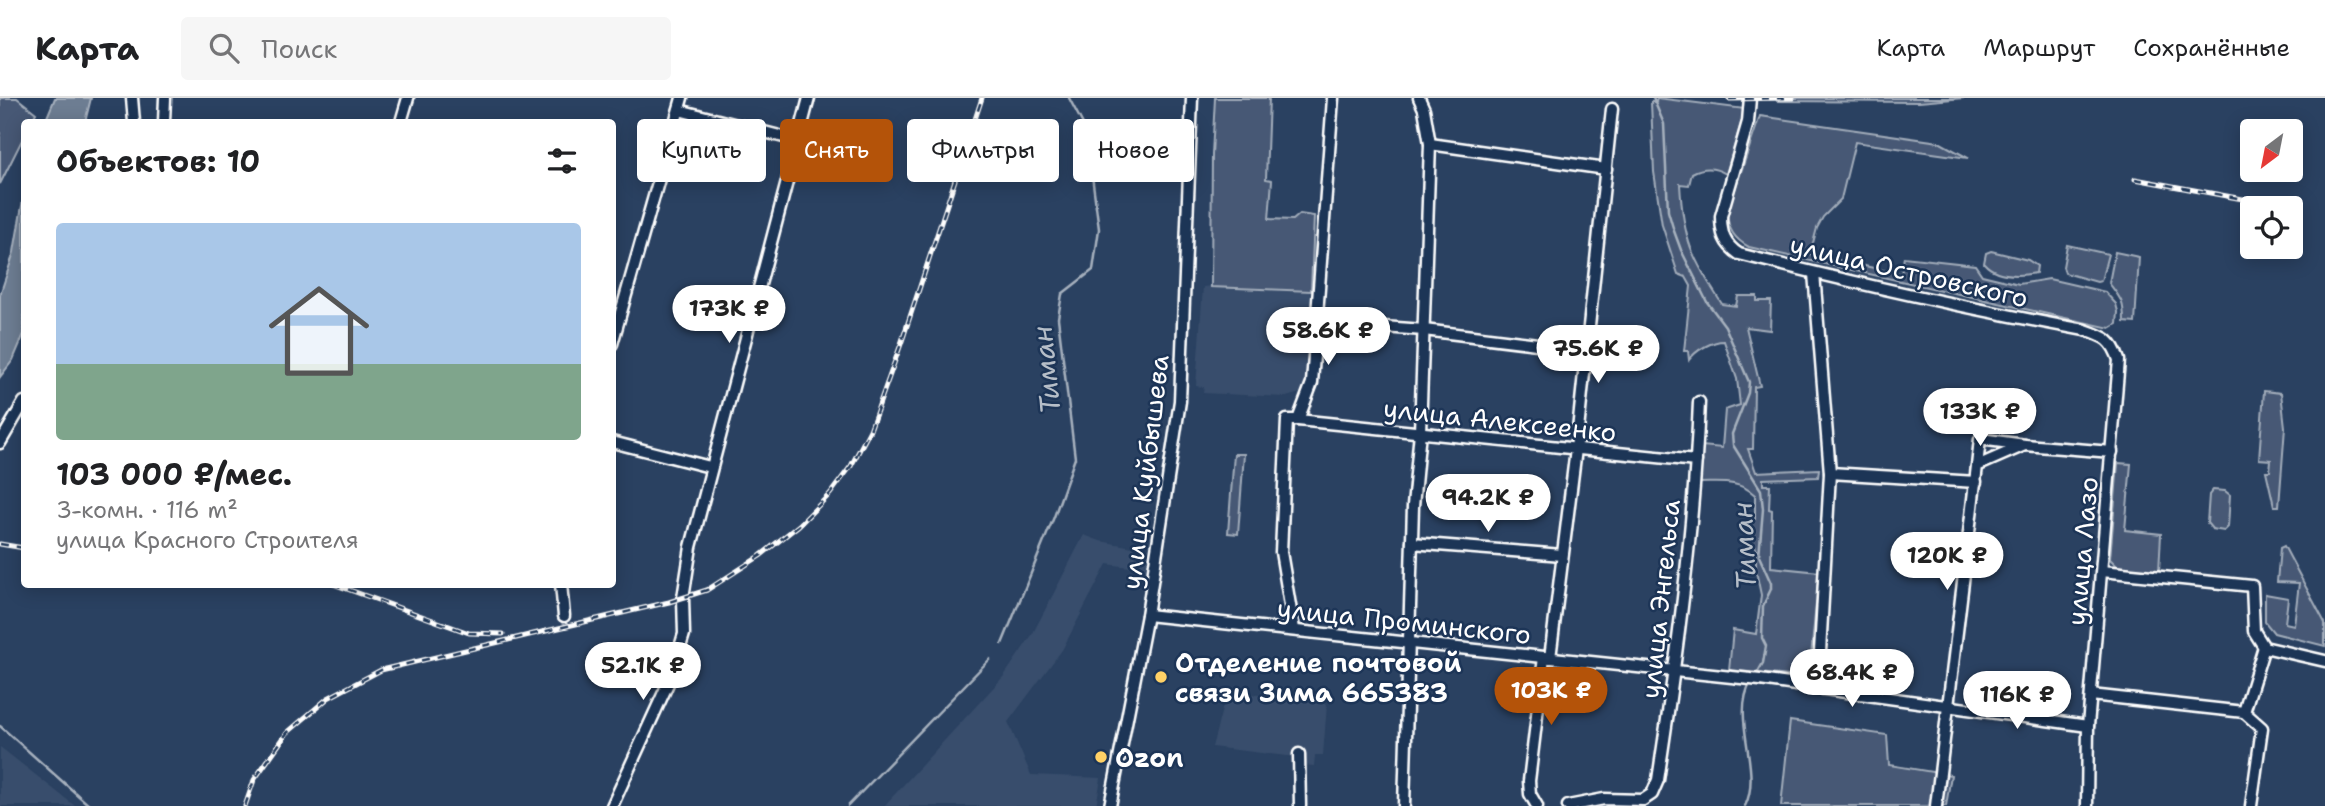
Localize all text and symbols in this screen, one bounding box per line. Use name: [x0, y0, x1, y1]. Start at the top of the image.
search box: [181, 17, 671, 80]
text: Карта: [35, 26, 139, 71]
icon: search: [205, 29, 243, 67]
text: Поиск: [261, 31, 337, 66]
text: Карта: [1877, 32, 1945, 64]
text: Маршрут: [1983, 32, 2095, 64]
text: Сохранённые: [2133, 32, 2290, 64]
chip: Купить: [637, 119, 766, 182]
chip: Снять: [780, 119, 893, 182]
chip: Фильтры: [907, 119, 1059, 182]
chip: Новое: [1073, 119, 1194, 182]
north arrow: [2240, 119, 2303, 182]
map controls: [2240, 119, 2303, 259]
text: Объектов: 10: [56, 141, 260, 182]
icon: filters: [543, 142, 581, 180]
button: locate: [2240, 196, 2303, 259]
street label: улица Островского: [1786, 227, 2032, 315]
icon: home: [256, 268, 382, 394]
pin: 173K ₽: [672, 286, 786, 345]
text: 173K ₽: [688, 293, 770, 323]
pin: 58.6K ₽: [1263, 308, 1393, 367]
text: 58.6K ₽: [1282, 315, 1374, 345]
water label: Тиман: [1023, 324, 1069, 416]
pin: 75.6K ₽: [1533, 326, 1663, 385]
text: 75.6K ₽: [1552, 333, 1644, 363]
street label: улица Куйбышева: [1113, 353, 1177, 591]
pin: 133K ₽: [1923, 388, 2037, 448]
street label: улица Алексеенко: [1382, 390, 1618, 450]
text: 133K ₽: [1939, 396, 2021, 426]
text: 103 000 ₽/мес.: [56, 454, 292, 495]
pin: 94.2K ₽: [1423, 474, 1553, 534]
street label: улица Лазо: [2058, 475, 2106, 627]
text: 94.2K ₽: [1442, 482, 1534, 512]
text: 3-комн. · 116 m²: [56, 495, 238, 525]
street label: улица Энгельса: [1632, 498, 1688, 700]
water label: Тиман: [1723, 501, 1765, 591]
text: улица Красного Строителя: [56, 525, 359, 555]
pin: 120K ₽: [1890, 532, 2004, 592]
text: 120K ₽: [1906, 540, 1988, 570]
street label: улица Проминского: [1275, 590, 1533, 652]
pin: 52.1K ₽: [578, 642, 708, 702]
place label: Отделение почтовой связи Зима 665383: [1175, 645, 1462, 710]
text: 52.1K ₽: [601, 650, 685, 680]
pin: 68.4K ₽: [1787, 650, 1917, 709]
text: 68.4K ₽: [1806, 657, 1898, 687]
pin: 103K ₽: [1494, 668, 1608, 727]
marker: Отделение почтовой связи Зима 665383: [1153, 669, 1169, 685]
pin: 116K ₽: [1960, 672, 2074, 731]
text: 103K ₽: [1510, 675, 1592, 705]
text: 116K ₽: [1979, 679, 2055, 709]
place label: Ozon: [1115, 740, 1184, 775]
marker: Ozon: [1093, 749, 1109, 765]

